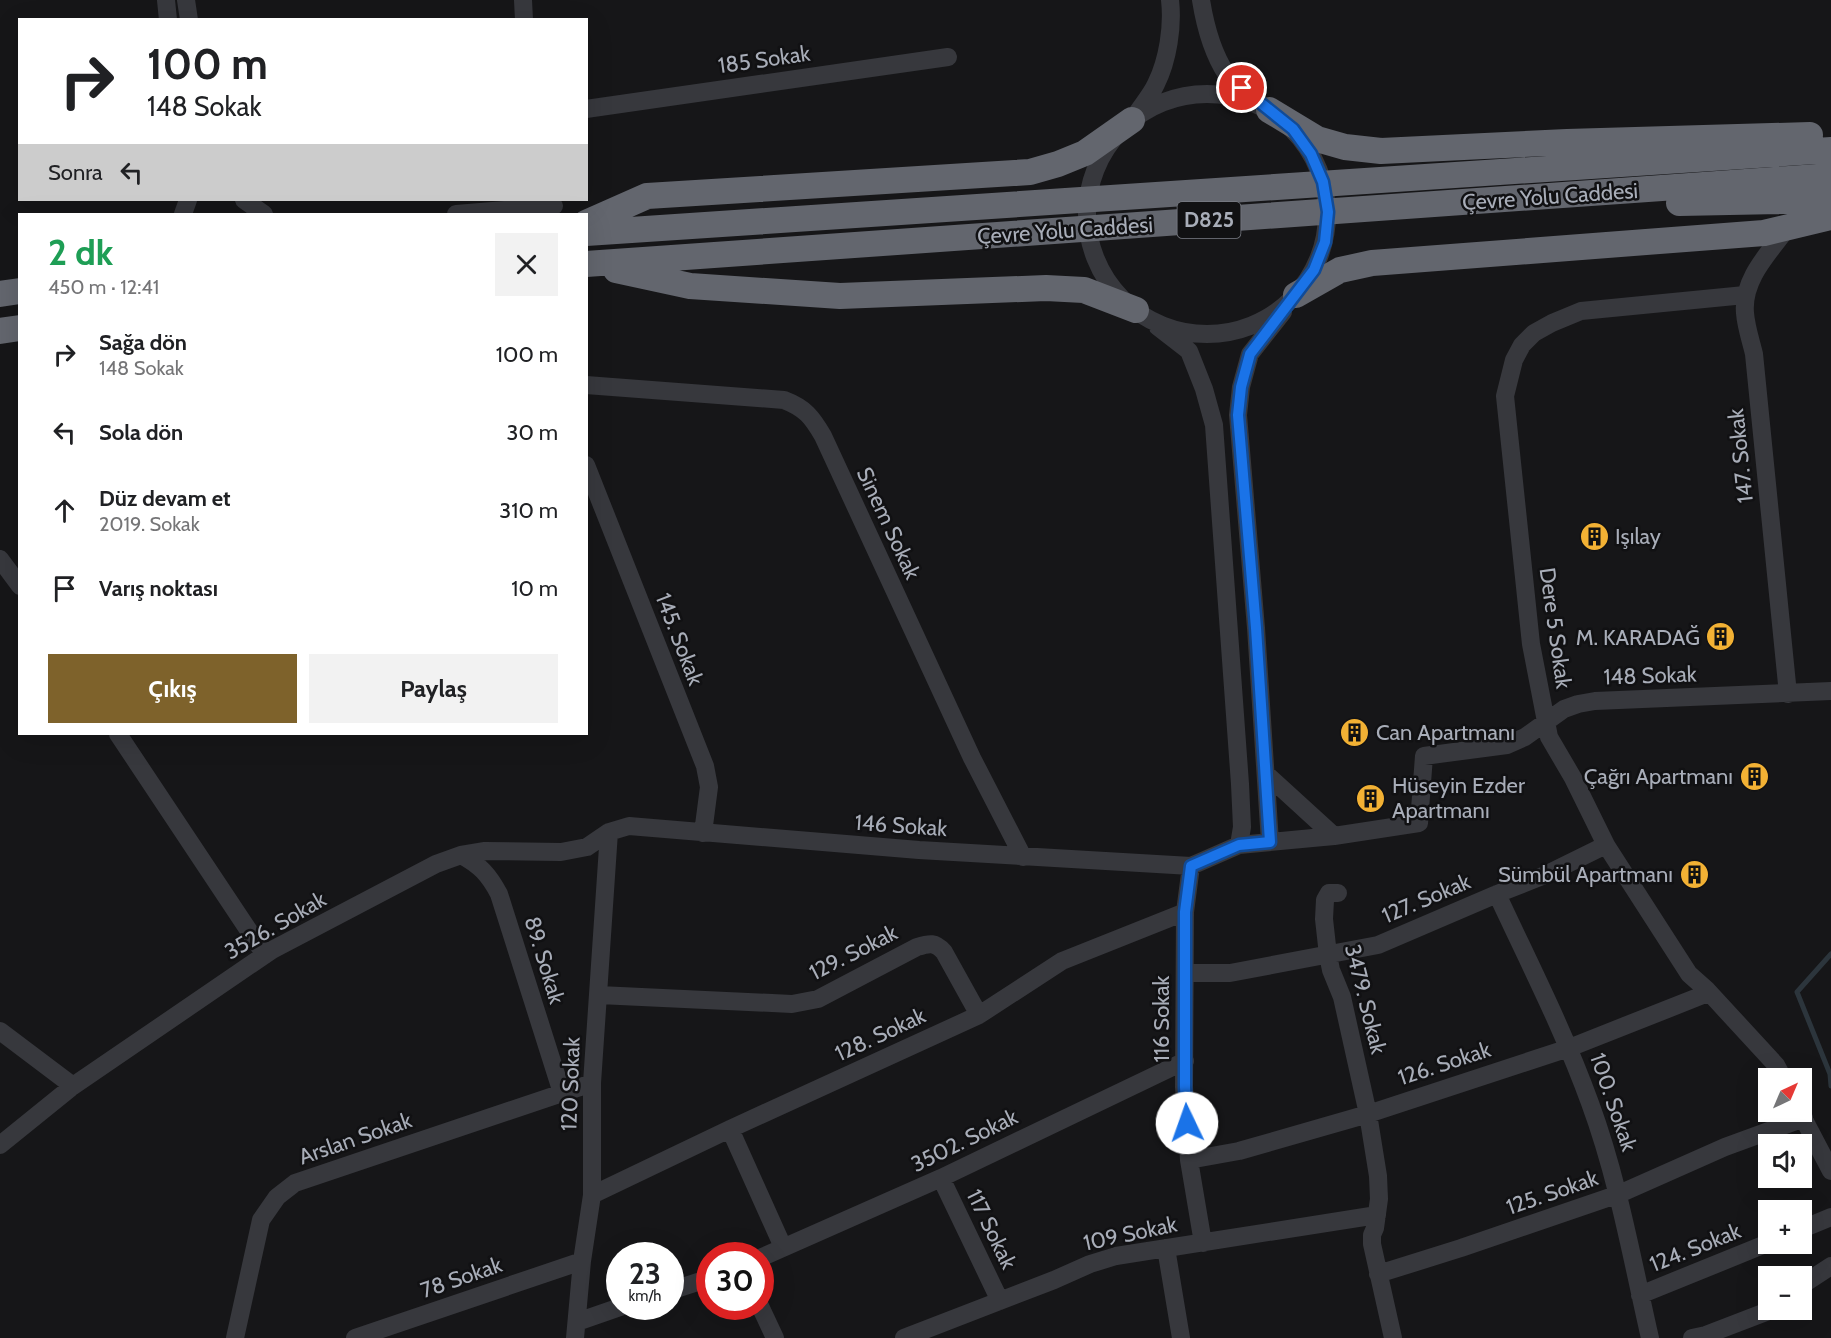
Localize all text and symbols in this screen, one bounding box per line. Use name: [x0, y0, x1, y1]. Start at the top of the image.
text: 100 m: [147, 38, 268, 90]
street label: 185 Sokak: [716, 40, 812, 79]
icon: right: [48, 42, 126, 120]
pin: [1216, 62, 1267, 113]
icon: arrive: [1225, 71, 1258, 104]
text: 148 Sokak: [147, 90, 261, 123]
icon: left: [115, 156, 148, 189]
text: Sonra: [48, 159, 103, 186]
street label: Çevre Yolu Caddesi: [1461, 177, 1639, 216]
road number: D825: [1178, 202, 1240, 238]
street label: Çevre Yolu Caddesi: [976, 211, 1154, 250]
text: 2 dk: [48, 230, 113, 274]
button: close: [495, 233, 558, 296]
text: 450 m · 12:41: [48, 275, 159, 299]
text: Sağa dön: [99, 329, 187, 356]
icon: right: [48, 338, 81, 371]
text: 100 m: [496, 341, 558, 368]
text: 148 Sokak: [99, 356, 184, 380]
street label: 147. Sokak: [1722, 407, 1759, 504]
icon: left: [48, 416, 81, 449]
text: Sola dön: [99, 419, 183, 446]
text: 30 m: [506, 419, 558, 446]
street label: Sinem Sokak: [851, 463, 926, 584]
text: Düz devam et: [99, 485, 231, 512]
icon: ahead: [48, 494, 81, 527]
text: 310 m: [499, 497, 558, 524]
text: 2019. Sokak: [99, 512, 200, 536]
building icon: Işılay: [1578, 520, 1610, 552]
place label: Işılay: [1615, 523, 1661, 550]
street label: Dere 5 Sokak: [1534, 566, 1577, 690]
icon: arrive: [48, 572, 81, 605]
text: Varış noktası: [99, 575, 218, 602]
text: 10 m: [511, 575, 558, 602]
street label: 145. Sokak: [650, 589, 709, 689]
building icon: M. KARADAĞ: [1705, 621, 1737, 653]
place label: M. KARADAĞ: [1576, 624, 1700, 651]
button: Çıkış: [48, 654, 297, 723]
button: Paylaş: [309, 654, 558, 723]
street label: 148 Sokak: [1603, 660, 1697, 691]
building icon: Can Apartmanı: [1339, 716, 1371, 748]
place label: Can Apartmanı: [1376, 719, 1515, 746]
building icon: Çağrı Apartmanı: [1738, 760, 1770, 792]
place label: Çağrı Apartmanı: [1584, 763, 1733, 790]
place label: Hüseyin Ezder Apartmanı: [1392, 772, 1525, 824]
building icon: Hüseyin Ezder Apartmanı: [1355, 782, 1387, 814]
street label: 146 Sokak: [854, 809, 948, 842]
building icon: Sümbül Apartmanı: [1678, 858, 1710, 890]
place label: Sümbül Apartmanı: [1498, 861, 1673, 888]
street label: 127. Sokak: [1378, 868, 1475, 929]
street label: 3526. Sokak: [220, 886, 331, 965]
street label: 89. Sokak: [518, 913, 571, 1007]
street label: 129. Sokak: [805, 919, 902, 986]
street label: 3479. Sokak: [1339, 941, 1392, 1057]
street label: 116 Sokak: [1148, 975, 1175, 1062]
street label: 128. Sokak: [831, 1002, 930, 1067]
street label: 120 Sokak: [555, 1036, 586, 1132]
street label: 126. Sokak: [1394, 1036, 1494, 1091]
street label: 100. Sokak: [1584, 1049, 1643, 1155]
north arrow: [1758, 1068, 1812, 1122]
map controls: [1758, 1068, 1812, 1320]
position arrow: [1155, 1091, 1219, 1155]
street label: 3502. Sokak: [906, 1103, 1022, 1178]
street label: Arslan Sokak: [295, 1107, 415, 1170]
button: sound: [1758, 1134, 1812, 1188]
street label: 125. Sokak: [1503, 1164, 1602, 1221]
street label: 117 Sokak: [961, 1185, 1022, 1274]
button: +: [1758, 1200, 1812, 1254]
street label: 109 Sokak: [1081, 1210, 1180, 1257]
street label: 124. Sokak: [1646, 1217, 1745, 1278]
speed limit sign: 30: [696, 1242, 774, 1320]
street label: 78 Sokak: [417, 1251, 506, 1304]
text: 23: [629, 1255, 661, 1292]
button: −: [1758, 1266, 1812, 1320]
text: km/h: [629, 1287, 661, 1305]

